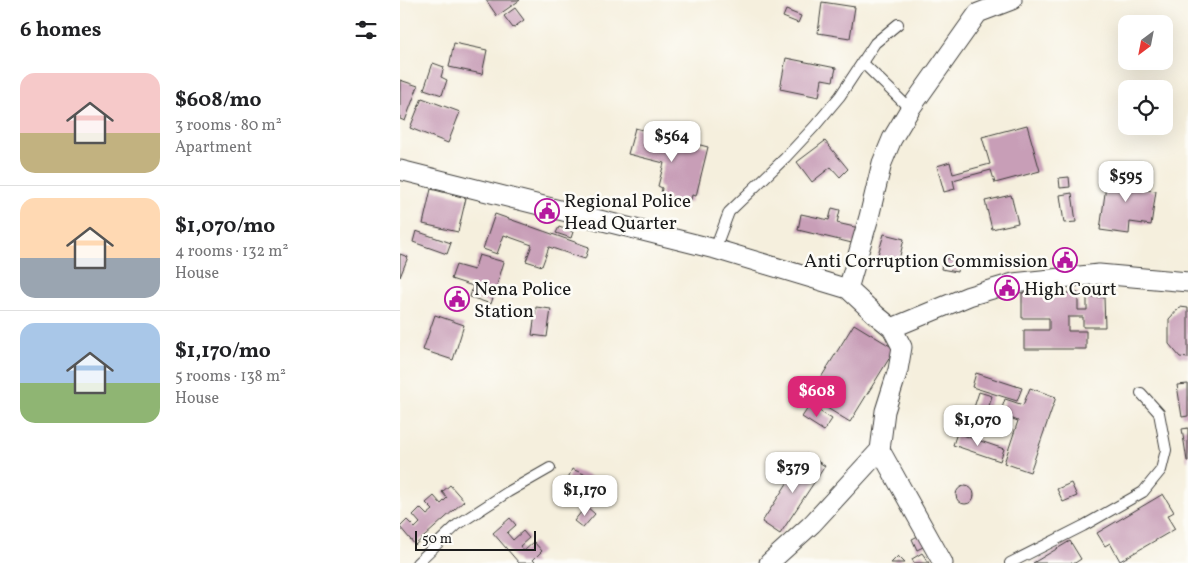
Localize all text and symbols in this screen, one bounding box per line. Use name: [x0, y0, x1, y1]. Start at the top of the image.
north arrow: [1118, 15, 1172, 70]
map controls: [1118, 15, 1173, 135]
text: 6 homes: [20, 16, 101, 45]
icon: filters: [352, 16, 380, 44]
button: locate: [1118, 80, 1173, 135]
text: $608/mo: [175, 86, 261, 115]
icon: home: [60, 93, 120, 153]
text: 3 rooms · 80 m²: [175, 115, 282, 137]
pin: $564: [642, 120, 702, 163]
text: $564: [655, 126, 689, 148]
text: Apartment: [175, 137, 252, 159]
pin: $595: [1096, 160, 1156, 203]
text: $595: [1110, 166, 1142, 188]
place label: Regional Police Head Quarter: [564, 189, 691, 237]
public building icon: Regional Police Head Quarter: [534, 198, 560, 224]
text: $1,070/mo: [175, 212, 275, 241]
icon: home: [60, 218, 120, 278]
text: 4 rooms · 132 m²: [175, 241, 288, 263]
public building icon: Anti Corruption Commission: [1052, 247, 1078, 273]
place label: Anti Corruption Commission: [804, 249, 1048, 275]
text: House: [175, 263, 219, 285]
public building icon: High Court: [994, 275, 1020, 301]
place label: Nena Police Station: [474, 277, 571, 325]
place label: High Court: [1024, 277, 1117, 303]
public building icon: Nena Police Station: [444, 286, 470, 312]
text: $1,170/mo: [175, 337, 271, 366]
icon: home: [60, 343, 120, 403]
text: 5 rooms · 138 m²: [175, 366, 286, 388]
pin: $608: [787, 376, 847, 418]
text: $608: [799, 381, 835, 403]
text: House: [175, 388, 219, 410]
pin: $1,070: [937, 404, 1019, 447]
text: $1,070: [955, 410, 1001, 432]
pin: $379: [763, 452, 823, 494]
text: $379: [776, 457, 810, 479]
pin: $1,170: [544, 474, 626, 517]
text: $1,170: [563, 480, 607, 502]
scale bar: [415, 528, 536, 551]
text: 50 m: [422, 530, 452, 549]

